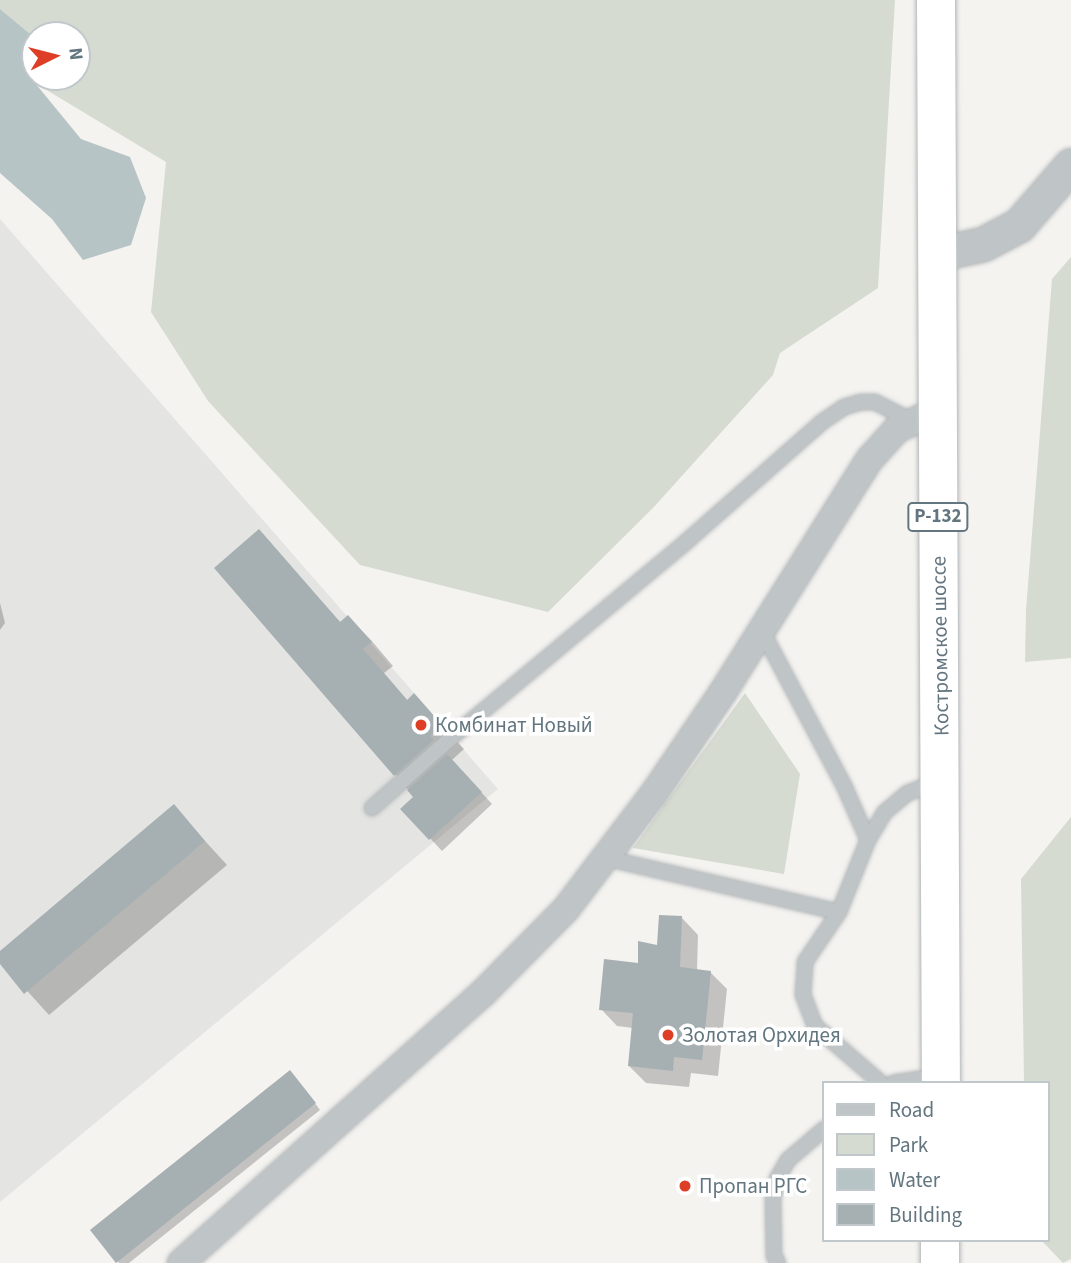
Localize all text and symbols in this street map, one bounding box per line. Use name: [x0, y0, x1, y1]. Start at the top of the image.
north arrow: [21, 21, 91, 91]
text: N: [61, 46, 89, 62]
road number: Р-132: [906, 502, 970, 532]
street label: Костромское шоссе: [926, 556, 954, 736]
place label: Комбинат Новый: [435, 712, 593, 738]
marker: Комбинат Новый: [413, 717, 429, 733]
place label: Золотая Орхидея: [682, 1022, 841, 1048]
marker: Золотая Орхидея: [660, 1027, 676, 1043]
legend: [822, 1081, 1050, 1242]
text: Road: [889, 1095, 934, 1125]
text: Park: [889, 1130, 928, 1160]
text: Water: [889, 1165, 940, 1195]
place label: Пропан РГС: [699, 1173, 807, 1199]
marker: Пропан РГС: [677, 1178, 693, 1194]
text: Building: [889, 1200, 962, 1230]

